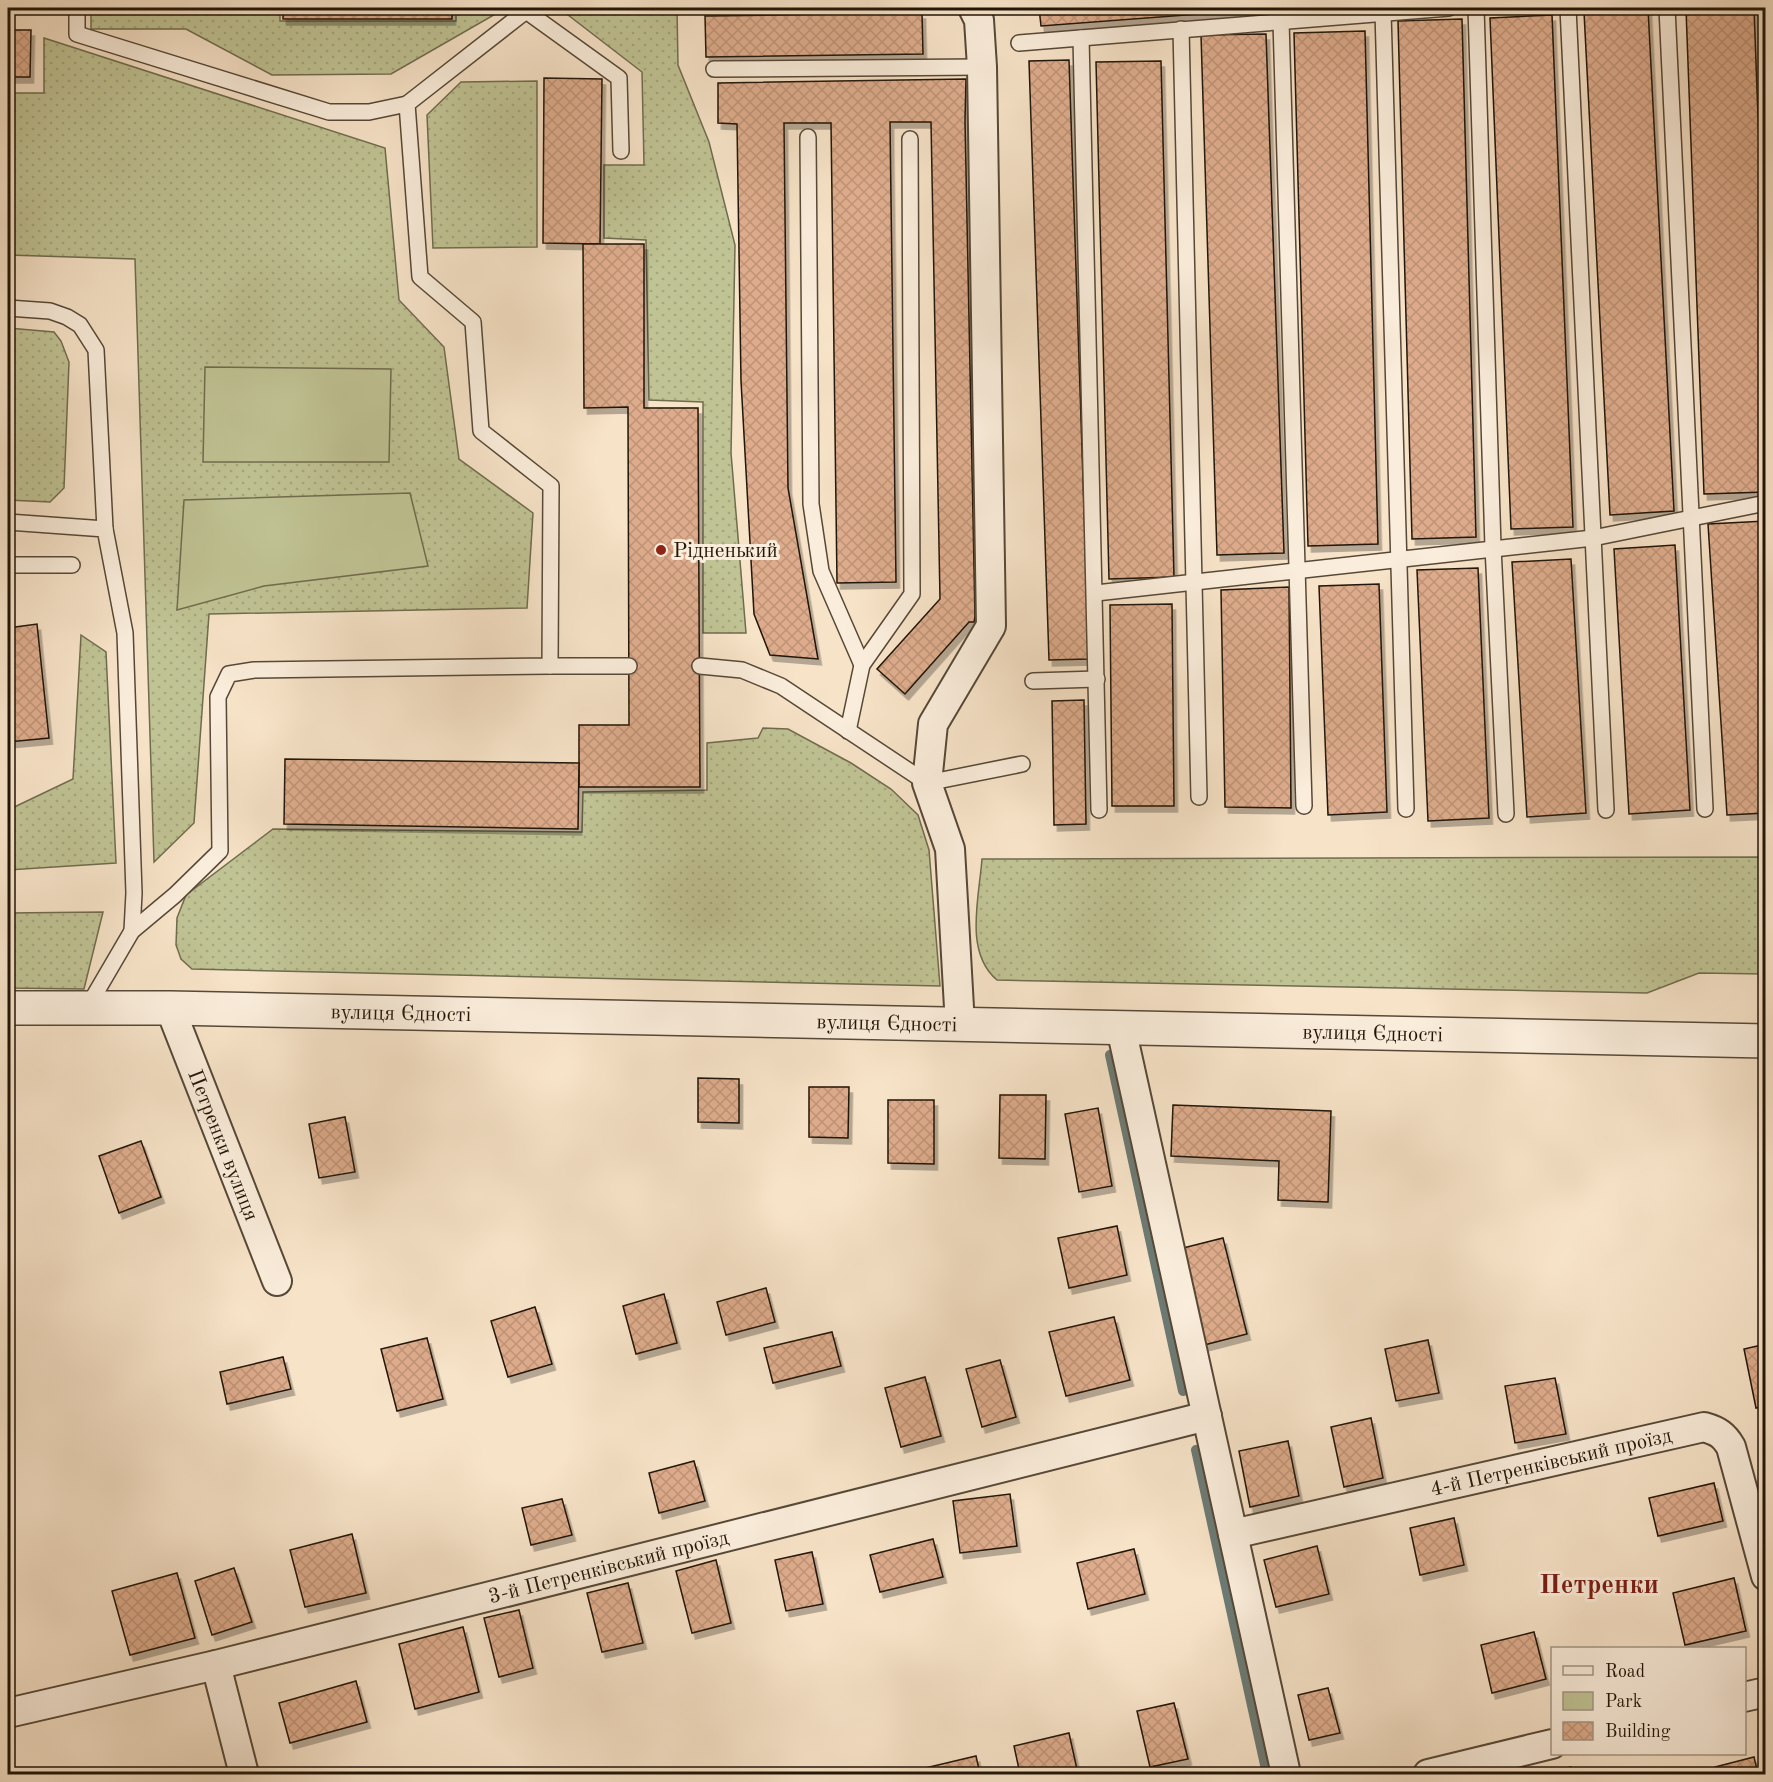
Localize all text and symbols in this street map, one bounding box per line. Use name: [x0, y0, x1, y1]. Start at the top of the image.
place label: Рідненький: [673, 541, 778, 562]
marker: Рідненький: [654, 543, 668, 557]
street label: вулиця Єдності: [330, 1002, 471, 1026]
street label: вулиця Єдності: [816, 1012, 957, 1036]
street label: вулиця Єдності: [1302, 1022, 1443, 1046]
street label: Петренки вулиця: [183, 1067, 261, 1224]
street label: 4-й Петренківський проїзд: [1429, 1426, 1675, 1501]
street label: 3-й Петренківський проїзд: [486, 1527, 732, 1608]
district label: Петренки: [1539, 1572, 1659, 1599]
legend: [1551, 1647, 1746, 1755]
text: Road: [1605, 1663, 1645, 1681]
text: Park: [1605, 1693, 1642, 1711]
text: Building: [1605, 1723, 1671, 1741]

